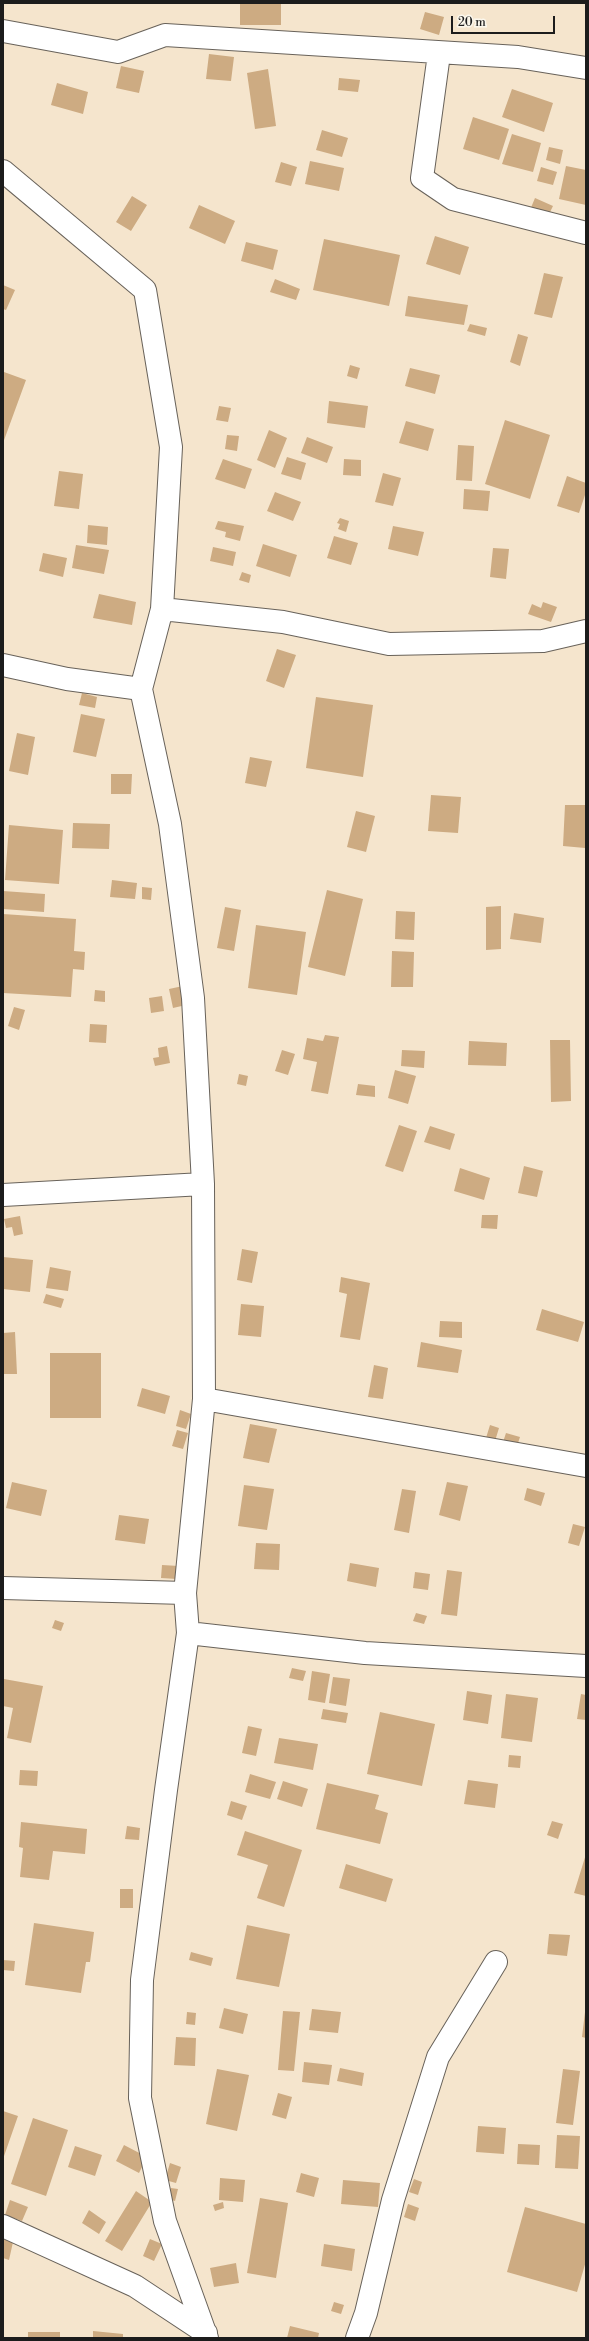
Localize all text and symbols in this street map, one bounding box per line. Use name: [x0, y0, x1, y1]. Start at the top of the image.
scale bar: [453, 8, 557, 34]
text: 20 m: [458, 15, 486, 30]

